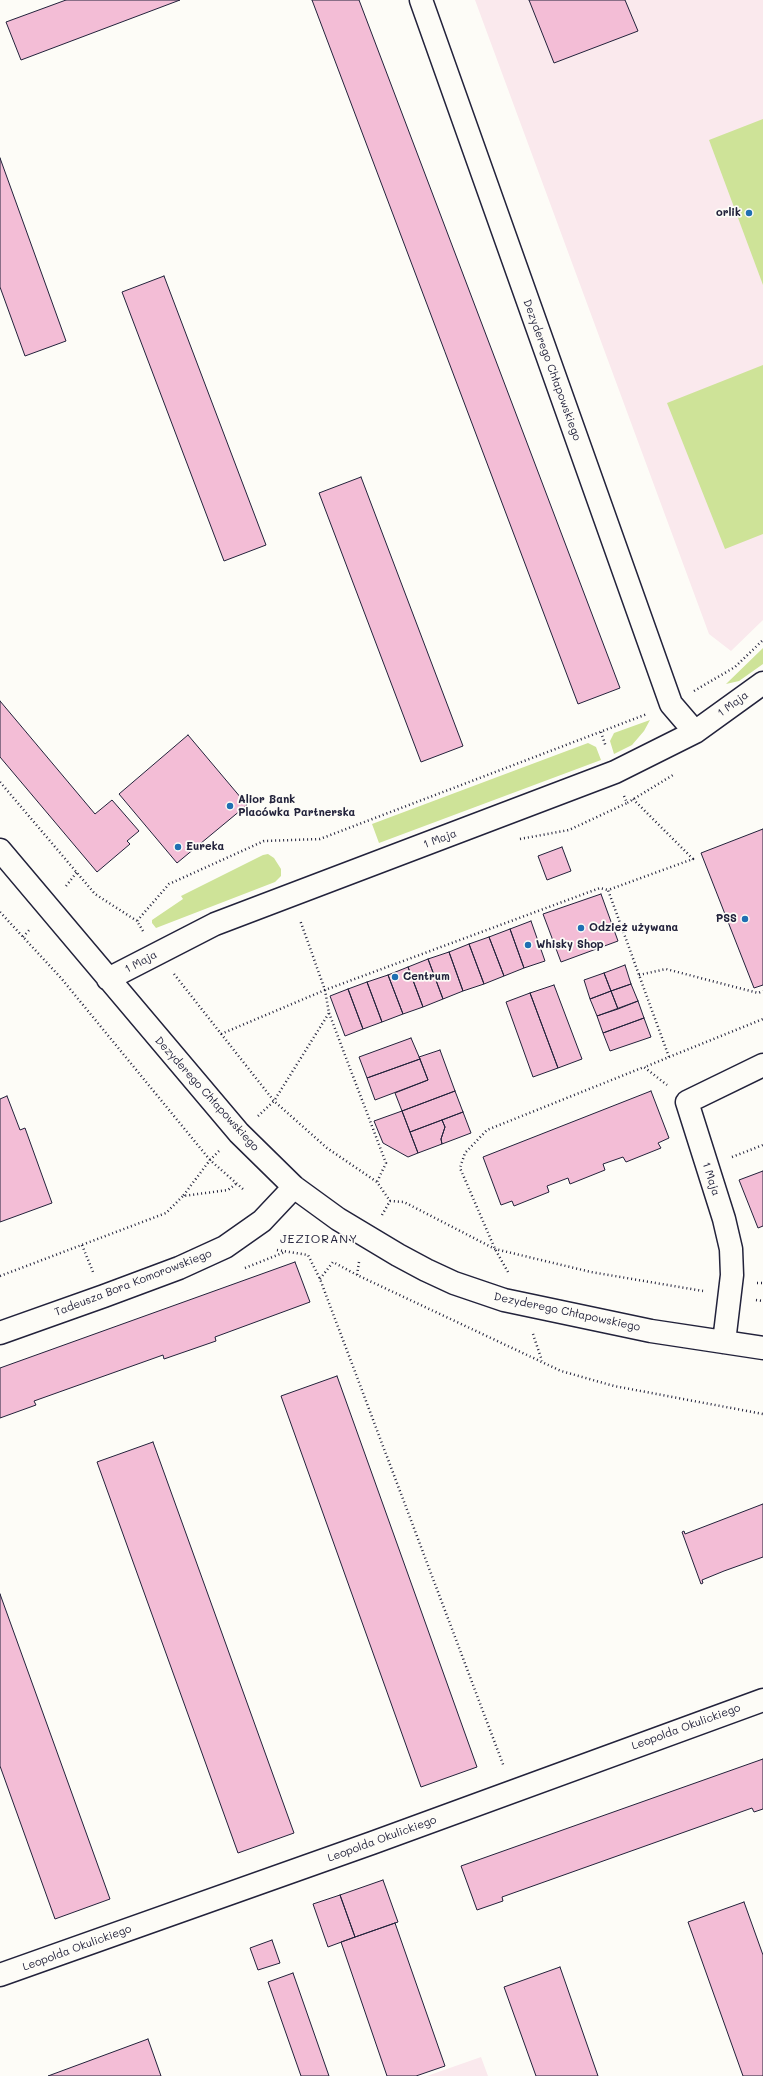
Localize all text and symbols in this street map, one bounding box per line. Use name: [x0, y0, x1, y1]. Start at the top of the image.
place label: orlik: [716, 206, 741, 220]
marker: orlik: [744, 208, 754, 218]
street label: Dezyderego Chłapowskiego: [520, 298, 584, 442]
street label: 1 Maja: [715, 688, 751, 720]
place label: Alior Bank Placówka Partnerska: [238, 793, 355, 819]
marker: Alior Bank Placówka Partnerska: [225, 801, 235, 811]
street label: 1 Maja: [421, 827, 459, 851]
place label: Eureka: [186, 840, 224, 854]
marker: Eureka: [173, 842, 183, 852]
place label: PSS: [716, 912, 737, 926]
marker: PSS: [740, 914, 750, 924]
place label: Odzież używana: [589, 921, 678, 935]
marker: Odzież używana: [576, 923, 586, 933]
place label: Whisky Shop: [536, 938, 604, 952]
marker: Whisky Shop: [523, 940, 533, 950]
street label: 1 Maja: [123, 948, 159, 976]
place label: Centrum: [403, 970, 450, 984]
marker: Centrum: [390, 972, 400, 982]
street label: Dezyderego Chłapowskiego: [152, 1034, 262, 1154]
street label: 1 Maja: [699, 1161, 723, 1197]
district label: JEZIORANY: [280, 1232, 358, 1246]
street label: Tadeusza Bora Komorowskiego: [53, 1247, 213, 1319]
street label: Dezyderego Chłapowskiego: [493, 1290, 641, 1334]
street label: Leopolda Okulickiego: [630, 1701, 742, 1753]
street label: Leopolda Okulickiego: [326, 1813, 438, 1865]
street label: Leopolda Okulickiego: [21, 1922, 133, 1974]

